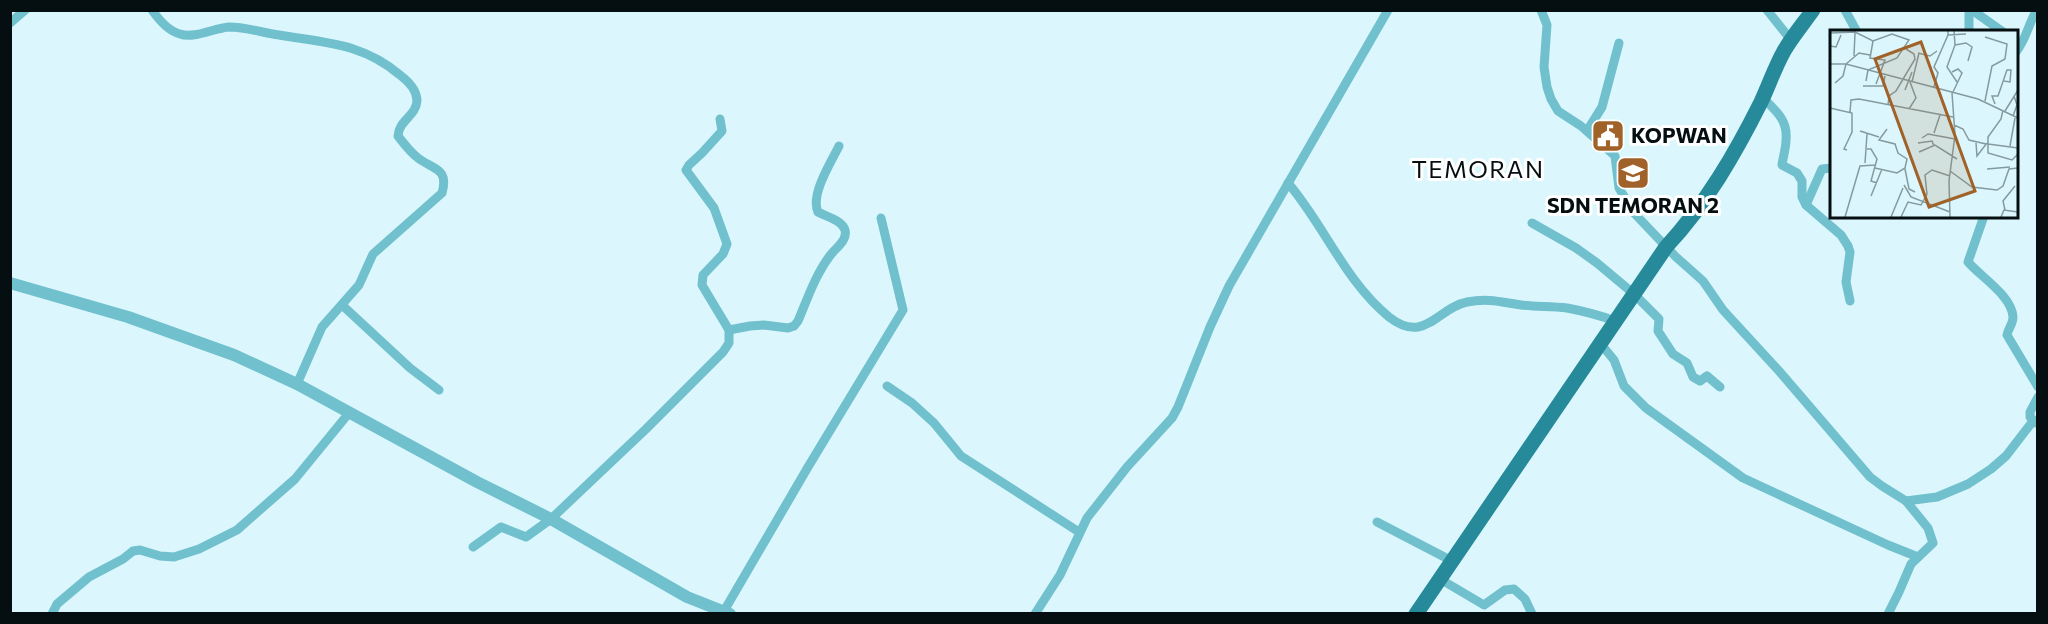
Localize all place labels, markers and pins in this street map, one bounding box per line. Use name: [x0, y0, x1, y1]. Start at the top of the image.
public building icon: KOPWAN: [1590, 118, 1626, 154]
place label: KOPWAN: [1631, 122, 1727, 147]
school or university icon: SDN TEMORAN 2: [1615, 155, 1651, 191]
place label: SDN TEMORAN 2: [1547, 192, 1719, 217]

